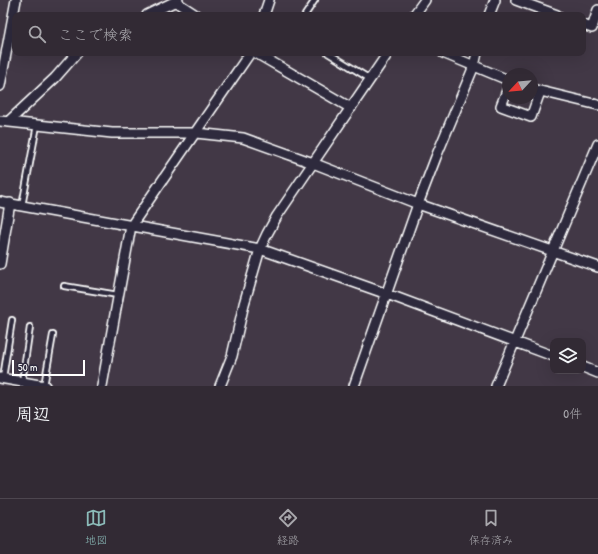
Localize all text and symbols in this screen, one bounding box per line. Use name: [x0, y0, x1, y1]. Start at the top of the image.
search box: [12, 12, 586, 56]
icon: search: [26, 23, 48, 45]
text: ここで検索: [58, 24, 133, 45]
north arrow: [502, 68, 538, 104]
map controls: [550, 338, 586, 374]
button: layers: [550, 338, 586, 374]
scale bar: [12, 358, 85, 377]
text: 50 m: [18, 360, 38, 374]
text: 周辺: [16, 402, 50, 425]
text: 0件: [563, 404, 582, 422]
tab: 地図: [85, 507, 107, 547]
tab: 経路: [277, 507, 299, 547]
tab: 保存済み: [469, 507, 513, 547]

